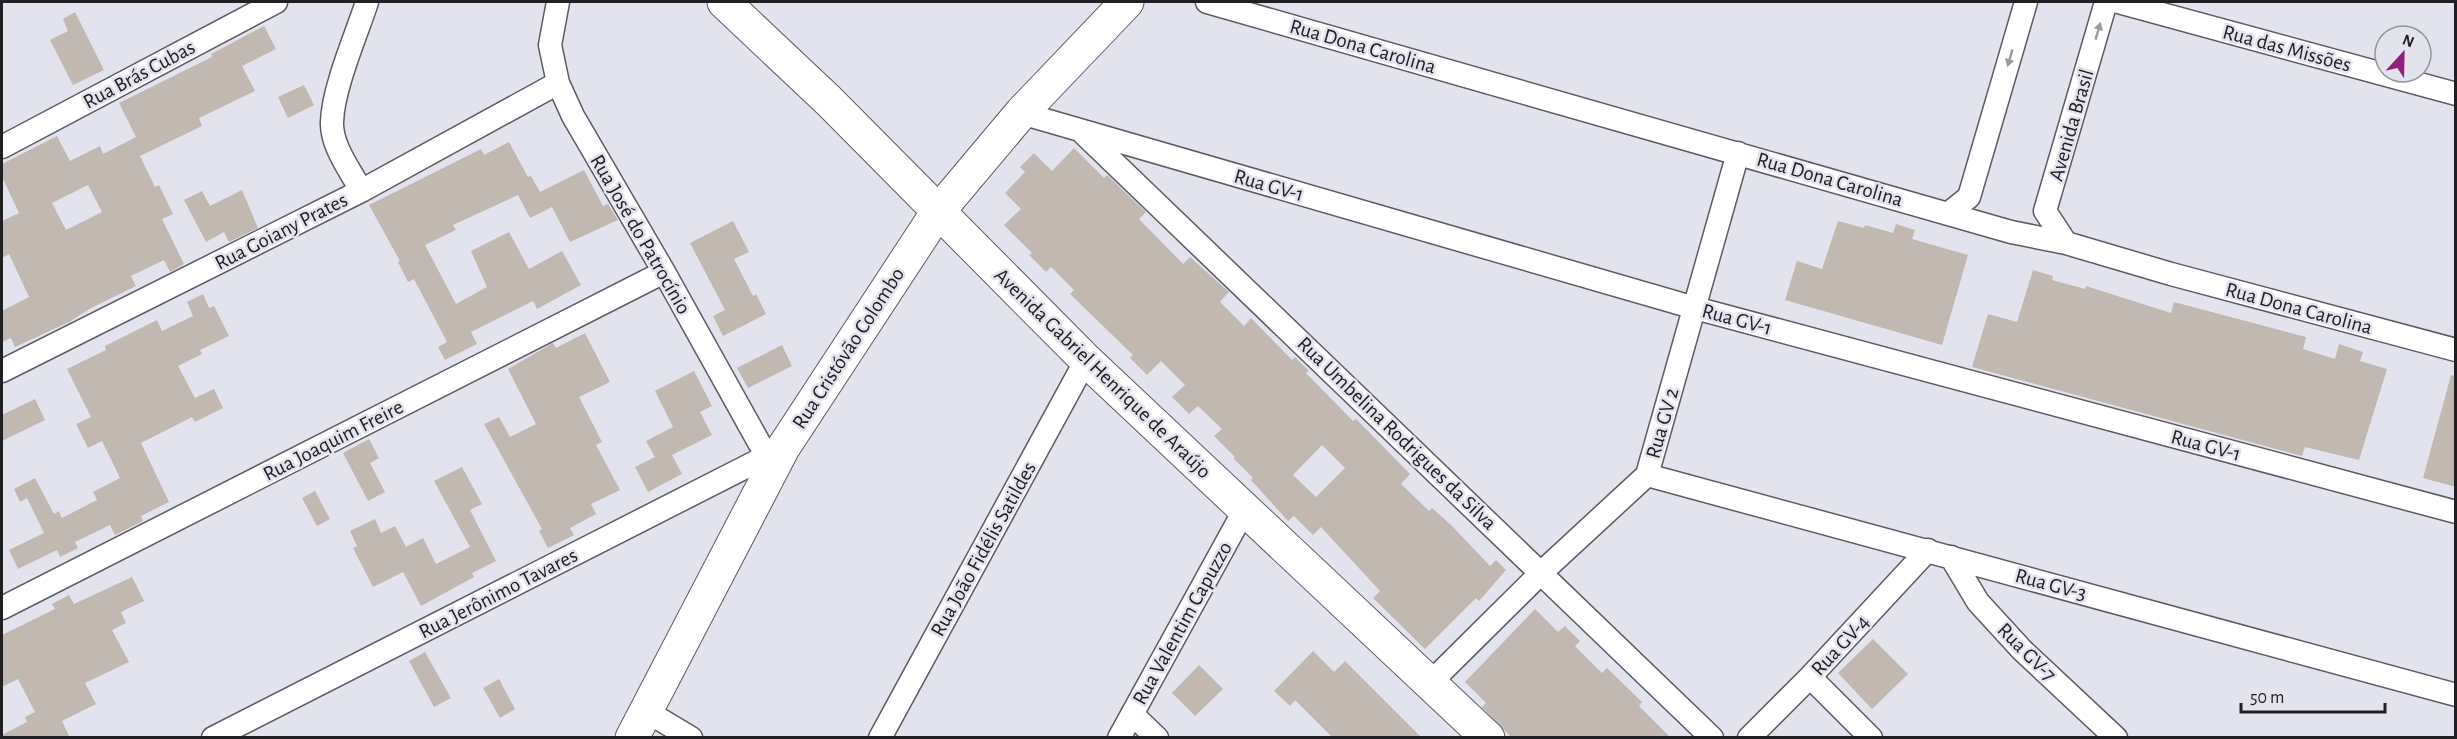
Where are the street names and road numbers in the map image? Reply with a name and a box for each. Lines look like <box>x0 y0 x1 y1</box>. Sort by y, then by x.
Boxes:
street label: Rua Dona Carolina <box>1287 16 1439 77</box>
street label: Rua das Missões <box>2220 21 2353 76</box>
street label: Rua Brás Cubas <box>80 36 199 113</box>
street label: Avenida Brasil <box>2045 67 2097 183</box>
street label: Rua Dona Carolina <box>1754 149 1906 210</box>
street label: Rua José do Patrocínio <box>586 151 695 318</box>
street label: Rua GV-1 <box>1232 166 1306 205</box>
street label: Rua Goiany Prates <box>212 189 351 274</box>
street label: Rua Cristóvão Colombo <box>789 264 908 433</box>
street label: Avenida Gabriel Henrique de Araújo <box>990 264 1215 482</box>
street label: Rua Dona Carolina <box>2223 279 2375 338</box>
street label: Rua GV-1 <box>1700 300 1774 339</box>
street label: Rua Umbelina Rodrigues da Silva <box>1293 333 1500 534</box>
street label: Rua GV 2 <box>1642 385 1683 461</box>
street label: Rua Joaquim Freire <box>260 396 407 485</box>
street label: Rua GV-1 <box>2169 426 2243 465</box>
street label: Rua João Fidélis Satildes <box>927 459 1040 640</box>
street label: Rua Valentim Capuzzo <box>1129 538 1236 708</box>
street label: Rua Jerônimo Tavares <box>416 544 581 642</box>
street label: Rua GV-3 <box>2013 565 2089 604</box>
street label: Rua GV-4 <box>1807 611 1873 680</box>
street label: Rua GV-7 <box>1993 619 2060 686</box>

